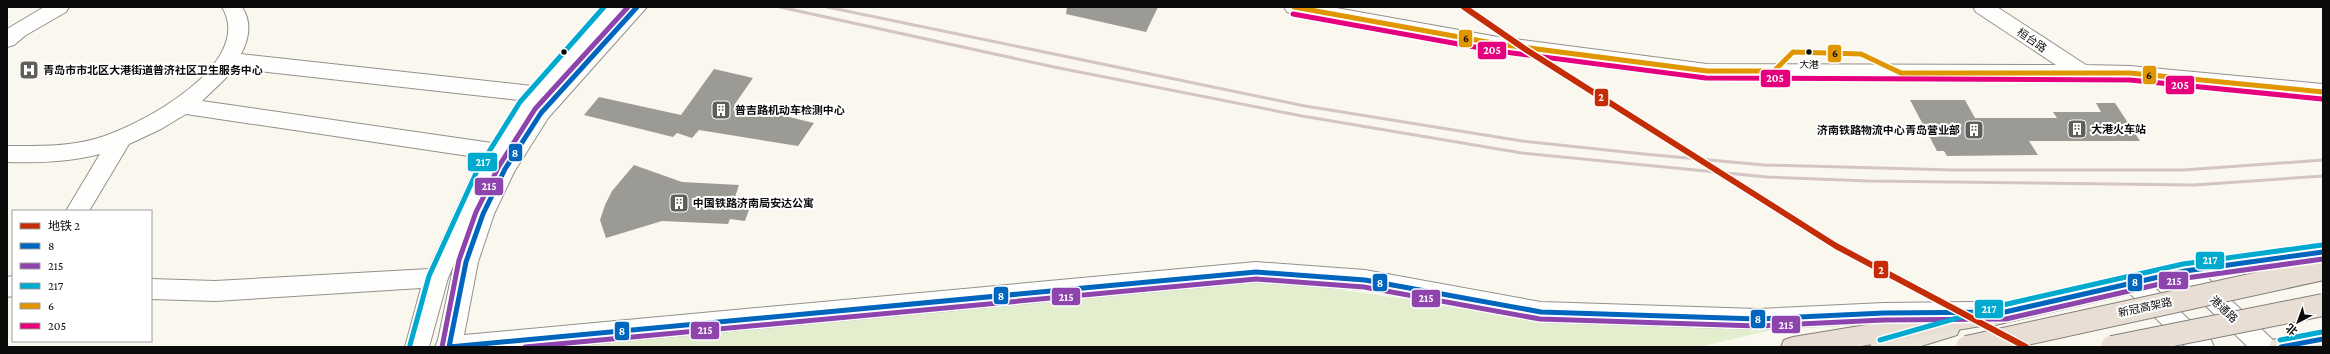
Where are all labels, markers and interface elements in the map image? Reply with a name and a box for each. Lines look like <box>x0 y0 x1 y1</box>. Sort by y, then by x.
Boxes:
street label: 桓台路 <box>2015 26 2049 54</box>
line badge: 6 <box>1458 29 1473 48</box>
text: 6 <box>1463 32 1469 44</box>
line badge: 205 <box>1477 41 1507 60</box>
text: 205 <box>1483 44 1501 56</box>
line badge: 6 <box>1827 44 1842 63</box>
unlabelled marker <box>559 47 569 57</box>
marker: 大港 <box>1804 47 1814 57</box>
text: 6 <box>1832 47 1838 59</box>
hospital icon: 青岛市市北区大港街道普济社区卫生服务中心 <box>18 59 40 81</box>
place label: 大港 <box>1799 59 1819 70</box>
place label: 青岛市市北区大港街道普济社区卫生服务中心 <box>43 64 263 76</box>
line badge: 6 <box>2142 65 2157 85</box>
line badge: 205 <box>1760 69 1791 88</box>
text: 6 <box>2146 69 2152 81</box>
text: 205 <box>1766 72 1784 84</box>
line badge: 205 <box>2165 75 2195 95</box>
text: 205 <box>2171 79 2189 91</box>
line badge: 2 <box>1594 88 1609 107</box>
text: 2 <box>1598 91 1604 103</box>
building icon: 普吉路机动车检测中心 <box>710 99 732 121</box>
place label: 普吉路机动车检测中心 <box>735 104 845 116</box>
building icon: 大港火车站 <box>2066 118 2088 140</box>
building icon: 济南铁路物流中心青岛营业部 <box>1963 119 1985 141</box>
place label: 大港火车站 <box>2091 123 2146 135</box>
place label: 济南铁路物流中心青岛营业部 <box>1817 124 1960 136</box>
line badge: 8 <box>508 143 523 162</box>
text: 8 <box>512 147 518 159</box>
line badge: 217 <box>467 152 498 172</box>
text: 217 <box>475 156 491 168</box>
line badge: 215 <box>474 177 504 196</box>
text: 215 <box>481 180 497 192</box>
building icon: 中国铁路济南局安达公寓 <box>668 192 690 214</box>
place label: 中国铁路济南局安达公寓 <box>693 197 814 209</box>
legend <box>12 210 152 342</box>
text: 地铁 2 <box>48 219 80 233</box>
text: 8 <box>48 239 54 253</box>
line badge: 217 <box>2195 251 2225 270</box>
text: 217 <box>2202 254 2218 266</box>
text: 215 <box>48 259 63 273</box>
line badge: 2 <box>1873 260 1889 279</box>
text: 2 <box>1878 264 1884 276</box>
line badge: 215 <box>2158 271 2189 290</box>
line badge: 8 <box>1372 273 1388 292</box>
line badge: 8 <box>2127 273 2143 292</box>
text: 215 <box>2166 275 2182 287</box>
text: 8 <box>2132 276 2138 288</box>
text: 8 <box>1377 277 1383 289</box>
text: 217 <box>48 279 64 293</box>
line badge: 8 <box>993 286 1009 305</box>
line badge: 215 <box>1051 287 1081 306</box>
line badge: 215 <box>1411 289 1441 308</box>
text: 8 <box>998 290 1004 302</box>
text: 215 <box>1058 291 1074 303</box>
text: 215 <box>1418 292 1434 304</box>
street label: 港通路 <box>2208 293 2240 325</box>
street label: 新冠高架路 <box>2117 295 2173 319</box>
text: 6 <box>48 299 54 313</box>
line badge: 217 <box>1974 299 2004 319</box>
north arrow <box>2278 302 2318 342</box>
text: 217 <box>1981 303 1997 315</box>
line badge: 8 <box>1750 309 1766 329</box>
text: 8 <box>1755 313 1761 325</box>
line badge: 215 <box>1771 315 1801 334</box>
text: 205 <box>48 319 66 333</box>
text: 215 <box>1778 319 1794 331</box>
line badge: 8 <box>614 321 630 341</box>
line badge: 215 <box>690 321 720 340</box>
text: 北 <box>2283 321 2300 338</box>
text: 215 <box>697 324 713 336</box>
text: 8 <box>619 325 625 337</box>

